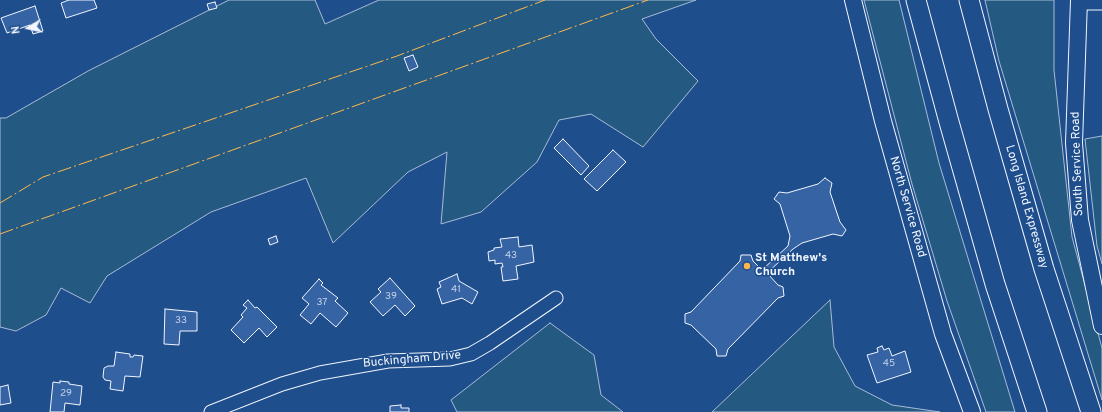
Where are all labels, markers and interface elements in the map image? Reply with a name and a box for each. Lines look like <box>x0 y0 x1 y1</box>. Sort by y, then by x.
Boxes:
north arrow <box>8 8 48 48</box>
text: N <box>9 25 24 35</box>
street label: South Service Road <box>1069 111 1087 217</box>
street label: Long Island Expressway <box>1001 144 1051 270</box>
street label: North Service Road <box>886 155 928 259</box>
house number: 43 <box>505 250 517 262</box>
place label: St Matthew's Church <box>755 252 827 280</box>
marker: St Matthew's Church <box>742 261 752 271</box>
house number: 41 <box>451 284 461 296</box>
house number: 39 <box>385 291 397 303</box>
house number: 37 <box>316 297 328 309</box>
house number: 33 <box>175 315 187 327</box>
street label: Buckingham Drive <box>362 349 462 371</box>
house number: 45 <box>883 358 895 370</box>
house number: 29 <box>60 388 72 400</box>

